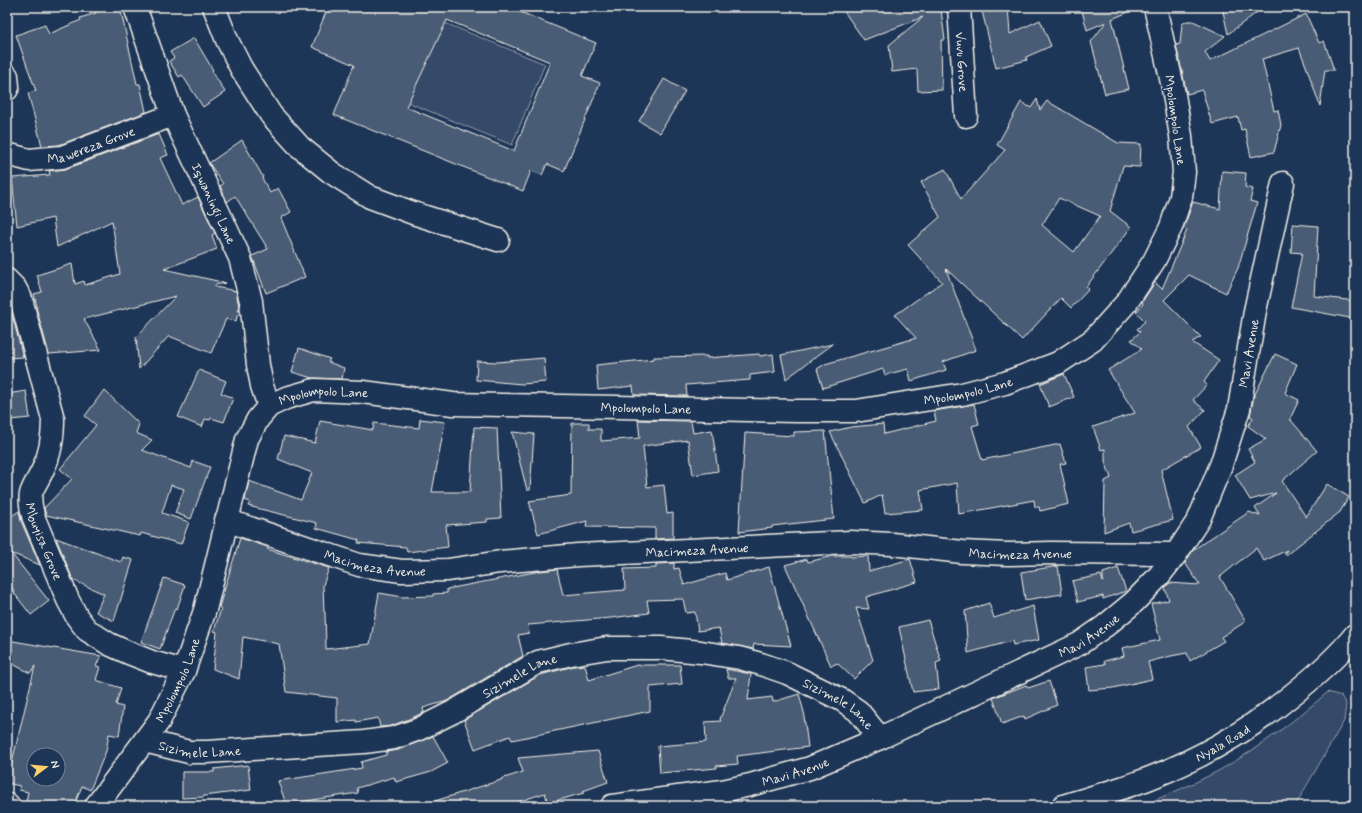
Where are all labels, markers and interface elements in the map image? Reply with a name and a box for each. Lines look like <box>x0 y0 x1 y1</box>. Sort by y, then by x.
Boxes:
street label: Vuvu Grove <box>951 32 971 92</box>
street label: Mpolompolo Lane <box>1160 74 1189 166</box>
street label: Mawereza Grove <box>47 123 137 168</box>
street label: Iqwaningi Lane <box>187 161 239 247</box>
street label: Mavi Avenue <box>1236 318 1264 389</box>
street label: Mpolompolo Lane <box>923 374 1016 410</box>
street label: Mpolompolo Lane <box>276 382 369 410</box>
street label: Mpolompolo Lane <box>600 400 692 419</box>
street label: Mbuyisa Grove <box>20 501 66 583</box>
street label: Macimeza Avenue <box>645 540 749 562</box>
street label: Macimeza Avenue <box>968 545 1072 564</box>
street label: Macimeza Avenue <box>322 547 426 581</box>
street label: Mavi Avenue <box>1056 610 1124 662</box>
street label: Mpolompolo Lane <box>153 636 205 726</box>
street label: Sizimele Lane <box>480 651 559 703</box>
street label: Sizimele Lane <box>800 675 877 734</box>
street label: Nyala Road <box>1193 721 1254 766</box>
street label: Sizimele Lane <box>157 738 242 763</box>
north arrow <box>26 747 66 787</box>
street label: Mavi Avenue <box>760 754 832 791</box>
text: N <box>47 759 62 770</box>

